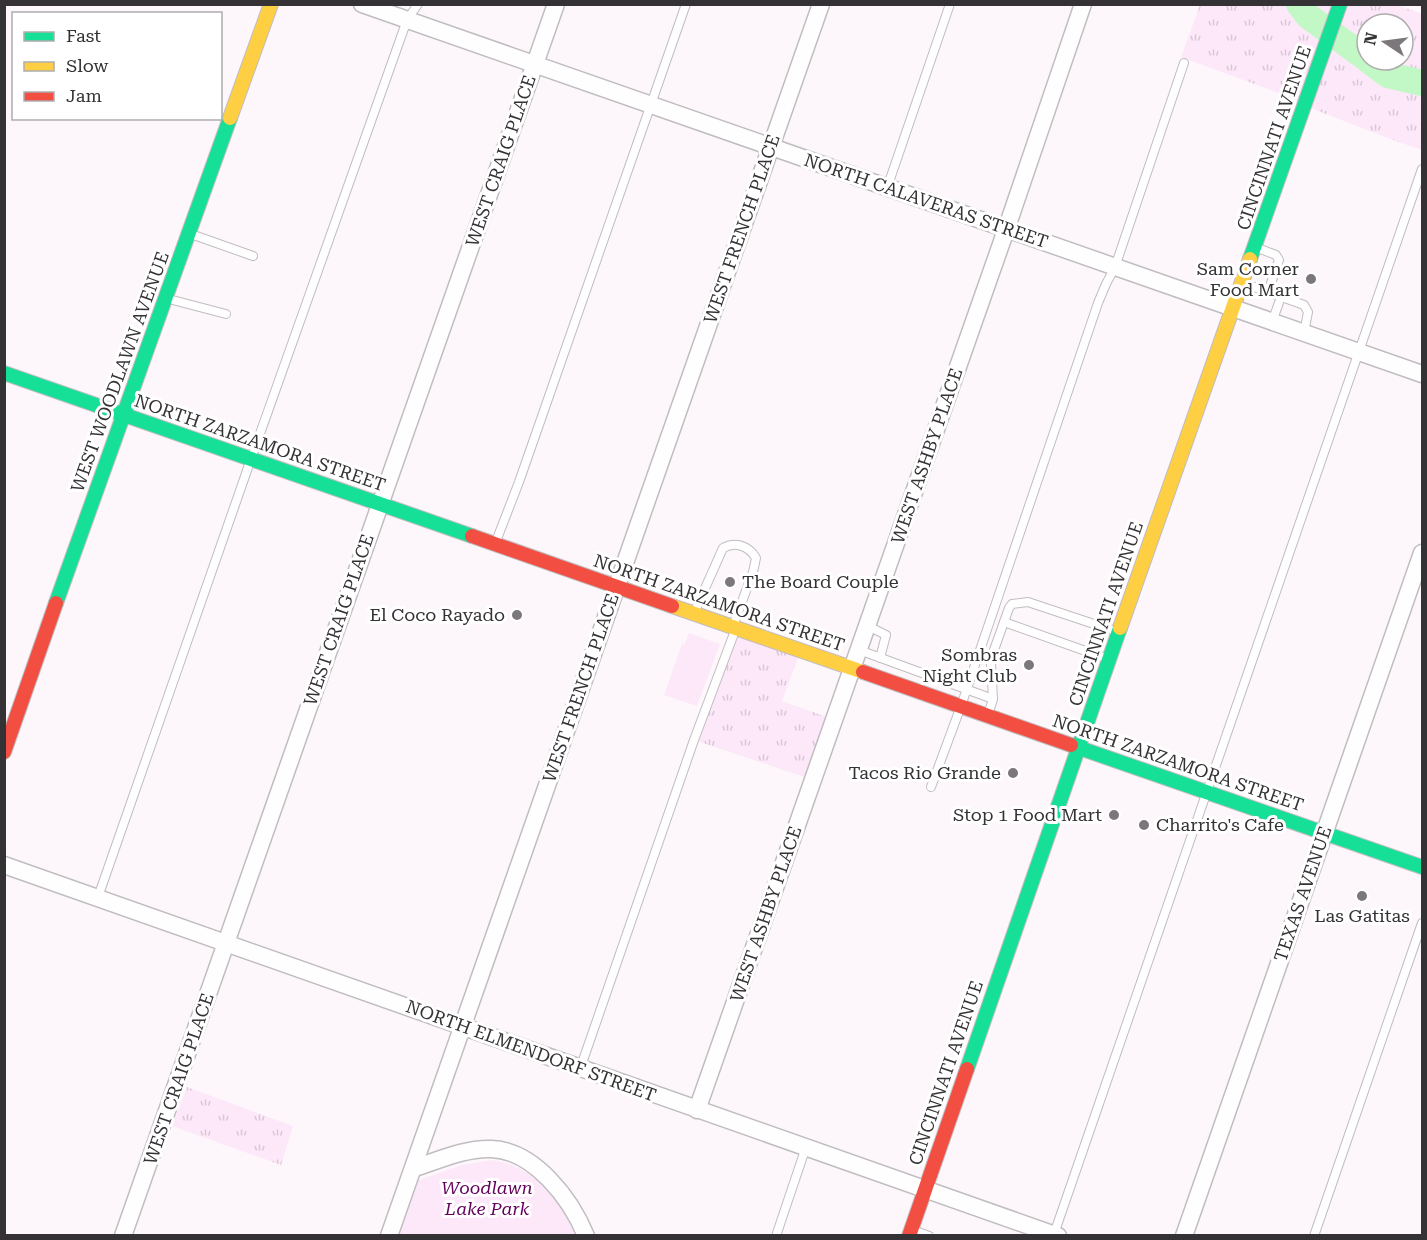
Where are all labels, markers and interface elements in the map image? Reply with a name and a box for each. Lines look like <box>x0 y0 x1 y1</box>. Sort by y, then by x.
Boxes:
legend <box>12 12 222 120</box>
north arrow <box>1355 12 1415 72</box>
text: Fast <box>66 25 101 46</box>
text: N <box>1360 31 1382 47</box>
street label: CINCINNATI AVENUE <box>1232 43 1315 233</box>
text: Slow <box>66 55 108 76</box>
street label: WEST CRAIG PLACE <box>461 72 540 249</box>
text: Jam <box>66 85 102 106</box>
street label: WEST FRENCH PLACE <box>699 132 784 326</box>
street label: NORTH CALAVERAS STREET <box>801 149 1051 252</box>
street label: WEST WOODLAWN AVENUE <box>66 249 173 495</box>
place label: Sam Corner Food Mart <box>1197 258 1299 300</box>
marker: Sam Corner Food Mart <box>1304 272 1318 286</box>
street label: WEST ASHBY PLACE <box>887 365 966 546</box>
street label: NORTH ZARZAMORA STREET <box>132 390 388 495</box>
street label: CINCINNATI AVENUE <box>1064 519 1147 709</box>
street label: WEST CRAIG PLACE <box>299 531 378 708</box>
street label: NORTH ZARZAMORA STREET <box>591 550 847 655</box>
place label: The Board Couple <box>742 571 899 592</box>
marker: The Board Couple <box>723 575 737 589</box>
street label: WEST FRENCH PLACE <box>538 591 623 785</box>
place label: El Coco Rayado <box>370 604 505 625</box>
marker: El Coco Rayado <box>510 608 524 622</box>
place label: Sombras Night Club <box>922 644 1017 686</box>
marker: Sombras Night Club <box>1022 658 1036 672</box>
street label: NORTH ZARZAMORA STREET <box>1050 710 1306 815</box>
place label: Tacos Rio Grande <box>848 762 1001 783</box>
marker: Tacos Rio Grande <box>1006 766 1020 780</box>
place label: Stop 1 Food Mart <box>953 804 1102 825</box>
marker: Stop 1 Food Mart <box>1107 808 1121 822</box>
place label: Charrito's Cafe <box>1156 814 1284 835</box>
marker: Charrito's Cafe <box>1137 818 1151 832</box>
street label: WEST ASHBY PLACE <box>726 823 805 1004</box>
street label: TEXAS AVENUE <box>1270 823 1336 964</box>
marker: Las Gatitas <box>1355 889 1369 903</box>
place label: Las Gatitas <box>1314 905 1410 926</box>
street label: CINCINNATI AVENUE <box>904 978 987 1168</box>
street label: WEST CRAIG PLACE <box>139 990 218 1167</box>
street label: NORTH ELMENDORF STREET <box>403 995 659 1106</box>
park label: Woodlawn Lake Park <box>441 1177 533 1219</box>

